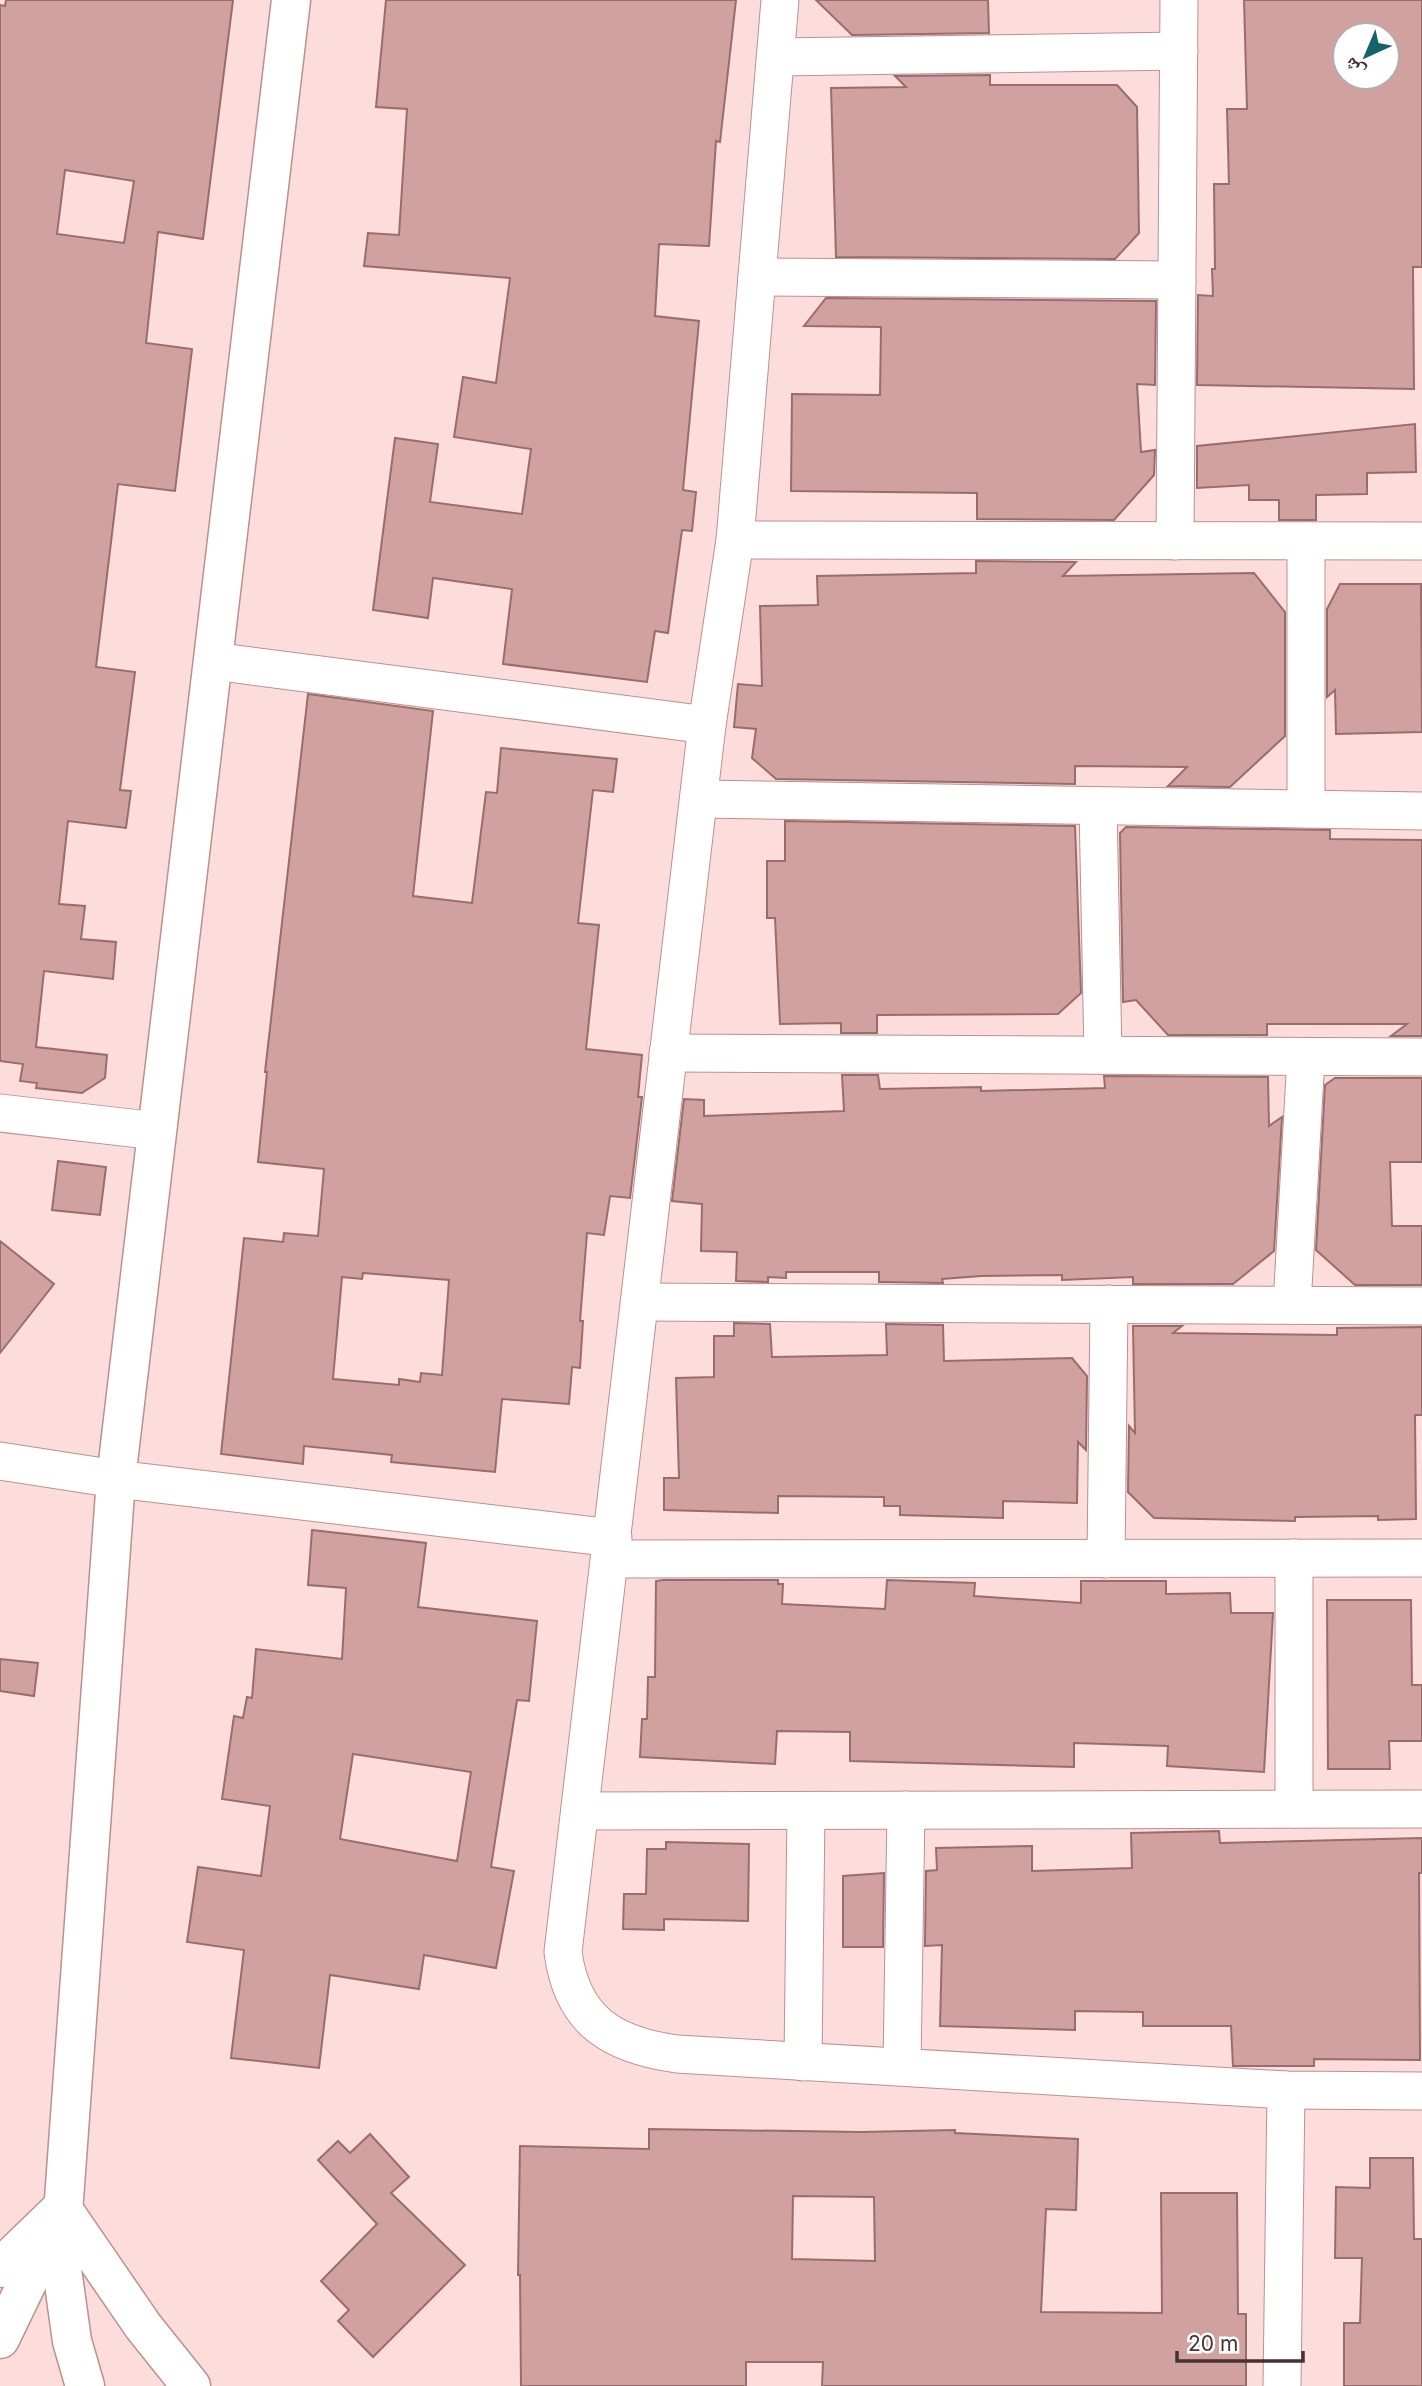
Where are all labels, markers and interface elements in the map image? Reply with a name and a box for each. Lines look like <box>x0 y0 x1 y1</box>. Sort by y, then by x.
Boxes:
north arrow <box>1331 21 1401 91</box>
text: ش <box>1339 53 1370 83</box>
scale bar <box>1177 2320 1303 2364</box>
text: 20 m <box>1188 2331 1238 2356</box>

